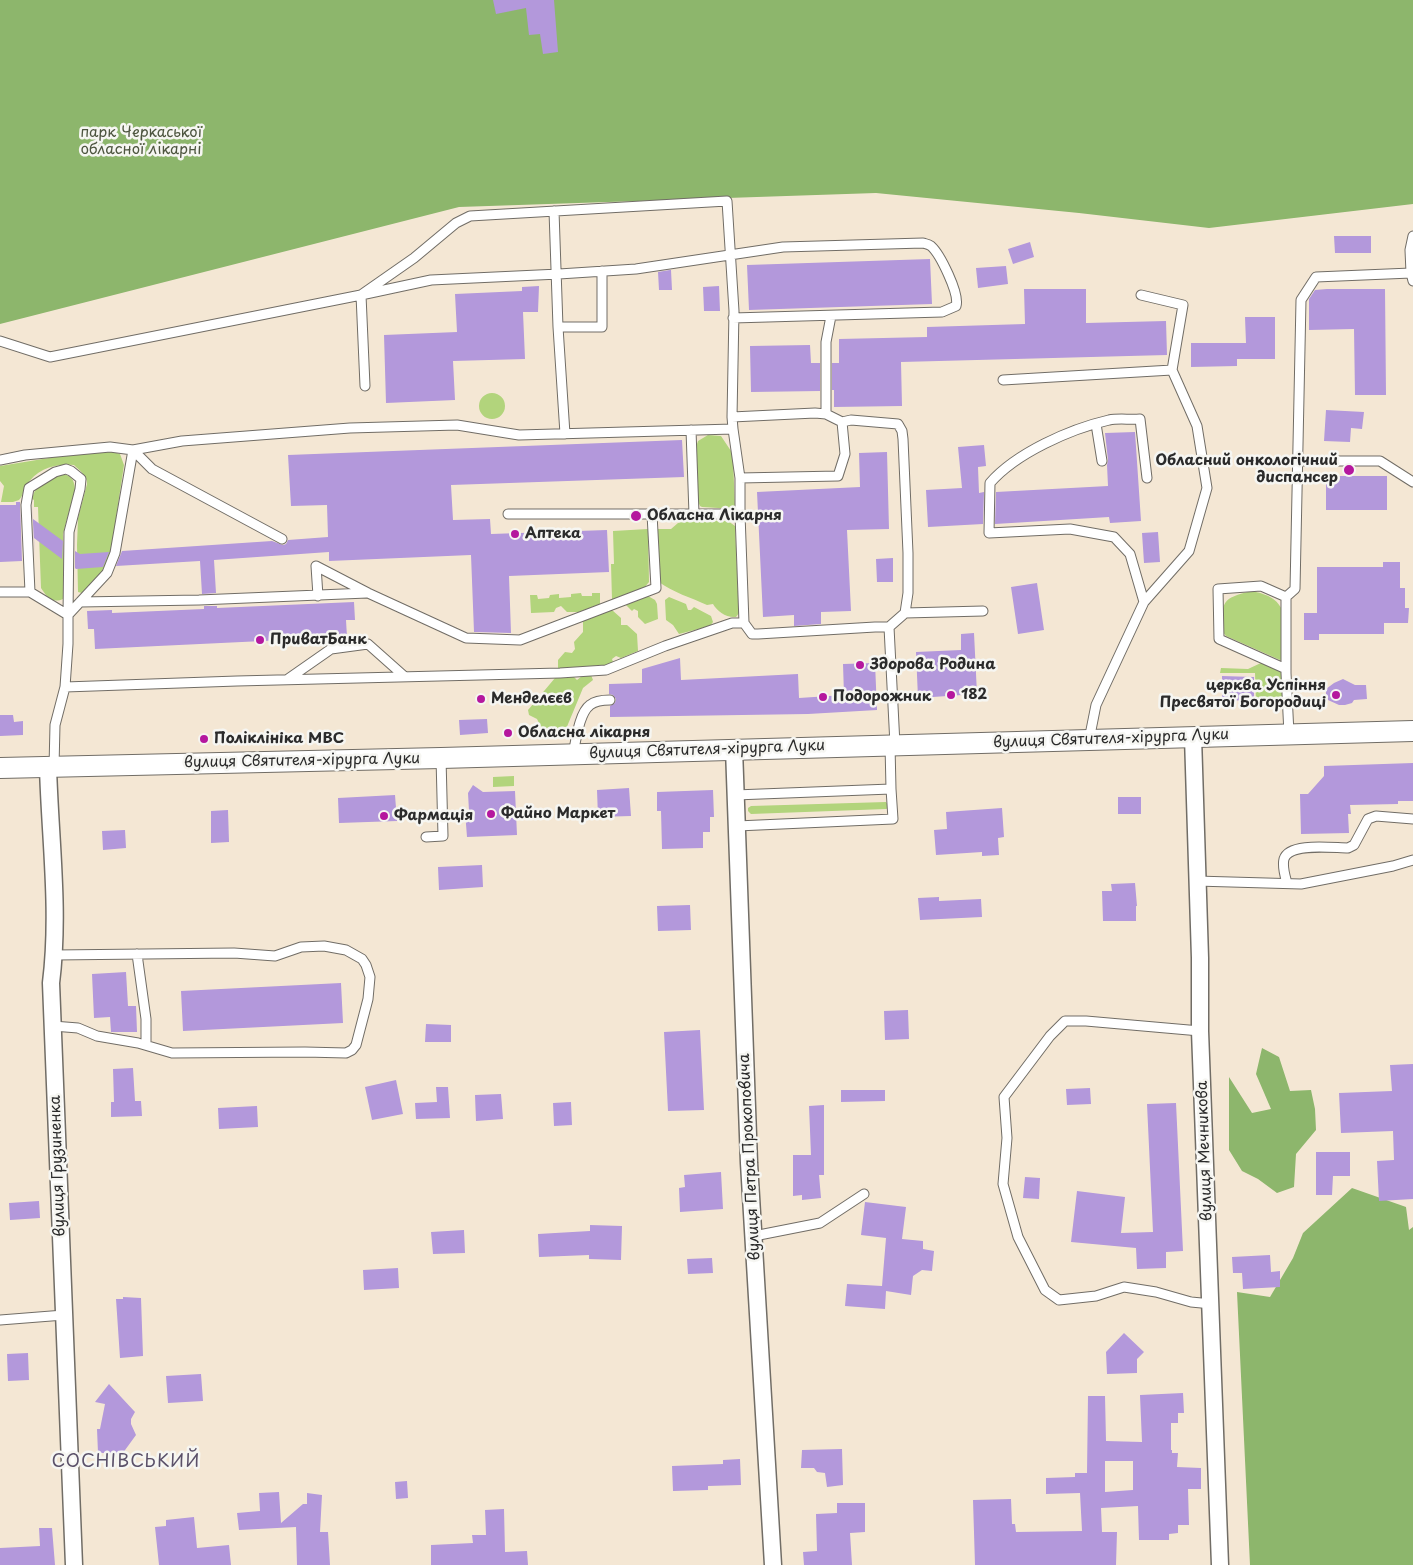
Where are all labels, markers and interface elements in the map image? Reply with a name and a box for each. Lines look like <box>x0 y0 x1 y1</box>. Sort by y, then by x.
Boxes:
park label: парк Черкаської обласної лікарні <box>80 124 202 159</box>
place label: Обласний онкологічний диспансер <box>1156 452 1338 487</box>
marker: Обласний онкологічний диспансер <box>1342 463 1356 477</box>
place label: Обласна Лікарня <box>647 507 782 525</box>
marker: Обласна Лікарня <box>629 509 643 523</box>
place label: Аптека <box>525 525 581 543</box>
marker: Аптека <box>509 528 521 540</box>
place label: ПриватБанк <box>270 631 367 649</box>
marker: ПриватБанк <box>254 634 266 646</box>
place label: Здорова Родина <box>870 656 996 674</box>
marker: Здорова Родина <box>854 659 866 671</box>
place label: церква Успіння Пресвятої Богородиці <box>1160 677 1326 712</box>
place label: 182 <box>961 686 987 704</box>
place label: Подорожник <box>833 688 931 706</box>
marker: 182 <box>945 689 957 701</box>
marker: церква Успіння Пресвятої Богородиці <box>1330 689 1342 701</box>
place label: Менделєєв <box>491 690 572 708</box>
marker: Подорожник <box>817 691 829 703</box>
marker: Менделєєв <box>475 693 487 705</box>
place label: Обласна лікарня <box>518 724 650 742</box>
street label: вулиця Святителя-хірурга Луки <box>993 726 1229 752</box>
marker: Обласна лікарня <box>502 727 514 739</box>
place label: Поліклініка МВС <box>214 730 344 748</box>
marker: Поліклініка МВС <box>198 733 210 745</box>
street label: вулиця Святителя-хірурга Луки <box>589 737 825 763</box>
street label: вулиця Святителя-хірурга Луки <box>184 750 420 772</box>
place label: Файно Маркет <box>501 805 615 823</box>
place label: Фармація <box>394 807 473 825</box>
marker: Файно Маркет <box>485 808 497 820</box>
marker: Фармація <box>378 810 390 822</box>
street label: вулиця Петра Прокоповича <box>736 1053 764 1261</box>
street label: вулиця Мечникова <box>1194 1080 1216 1222</box>
street label: вулиця Грузиненка <box>47 1095 69 1237</box>
district label: СОСНІВСЬКИЙ <box>50 1451 202 1473</box>

